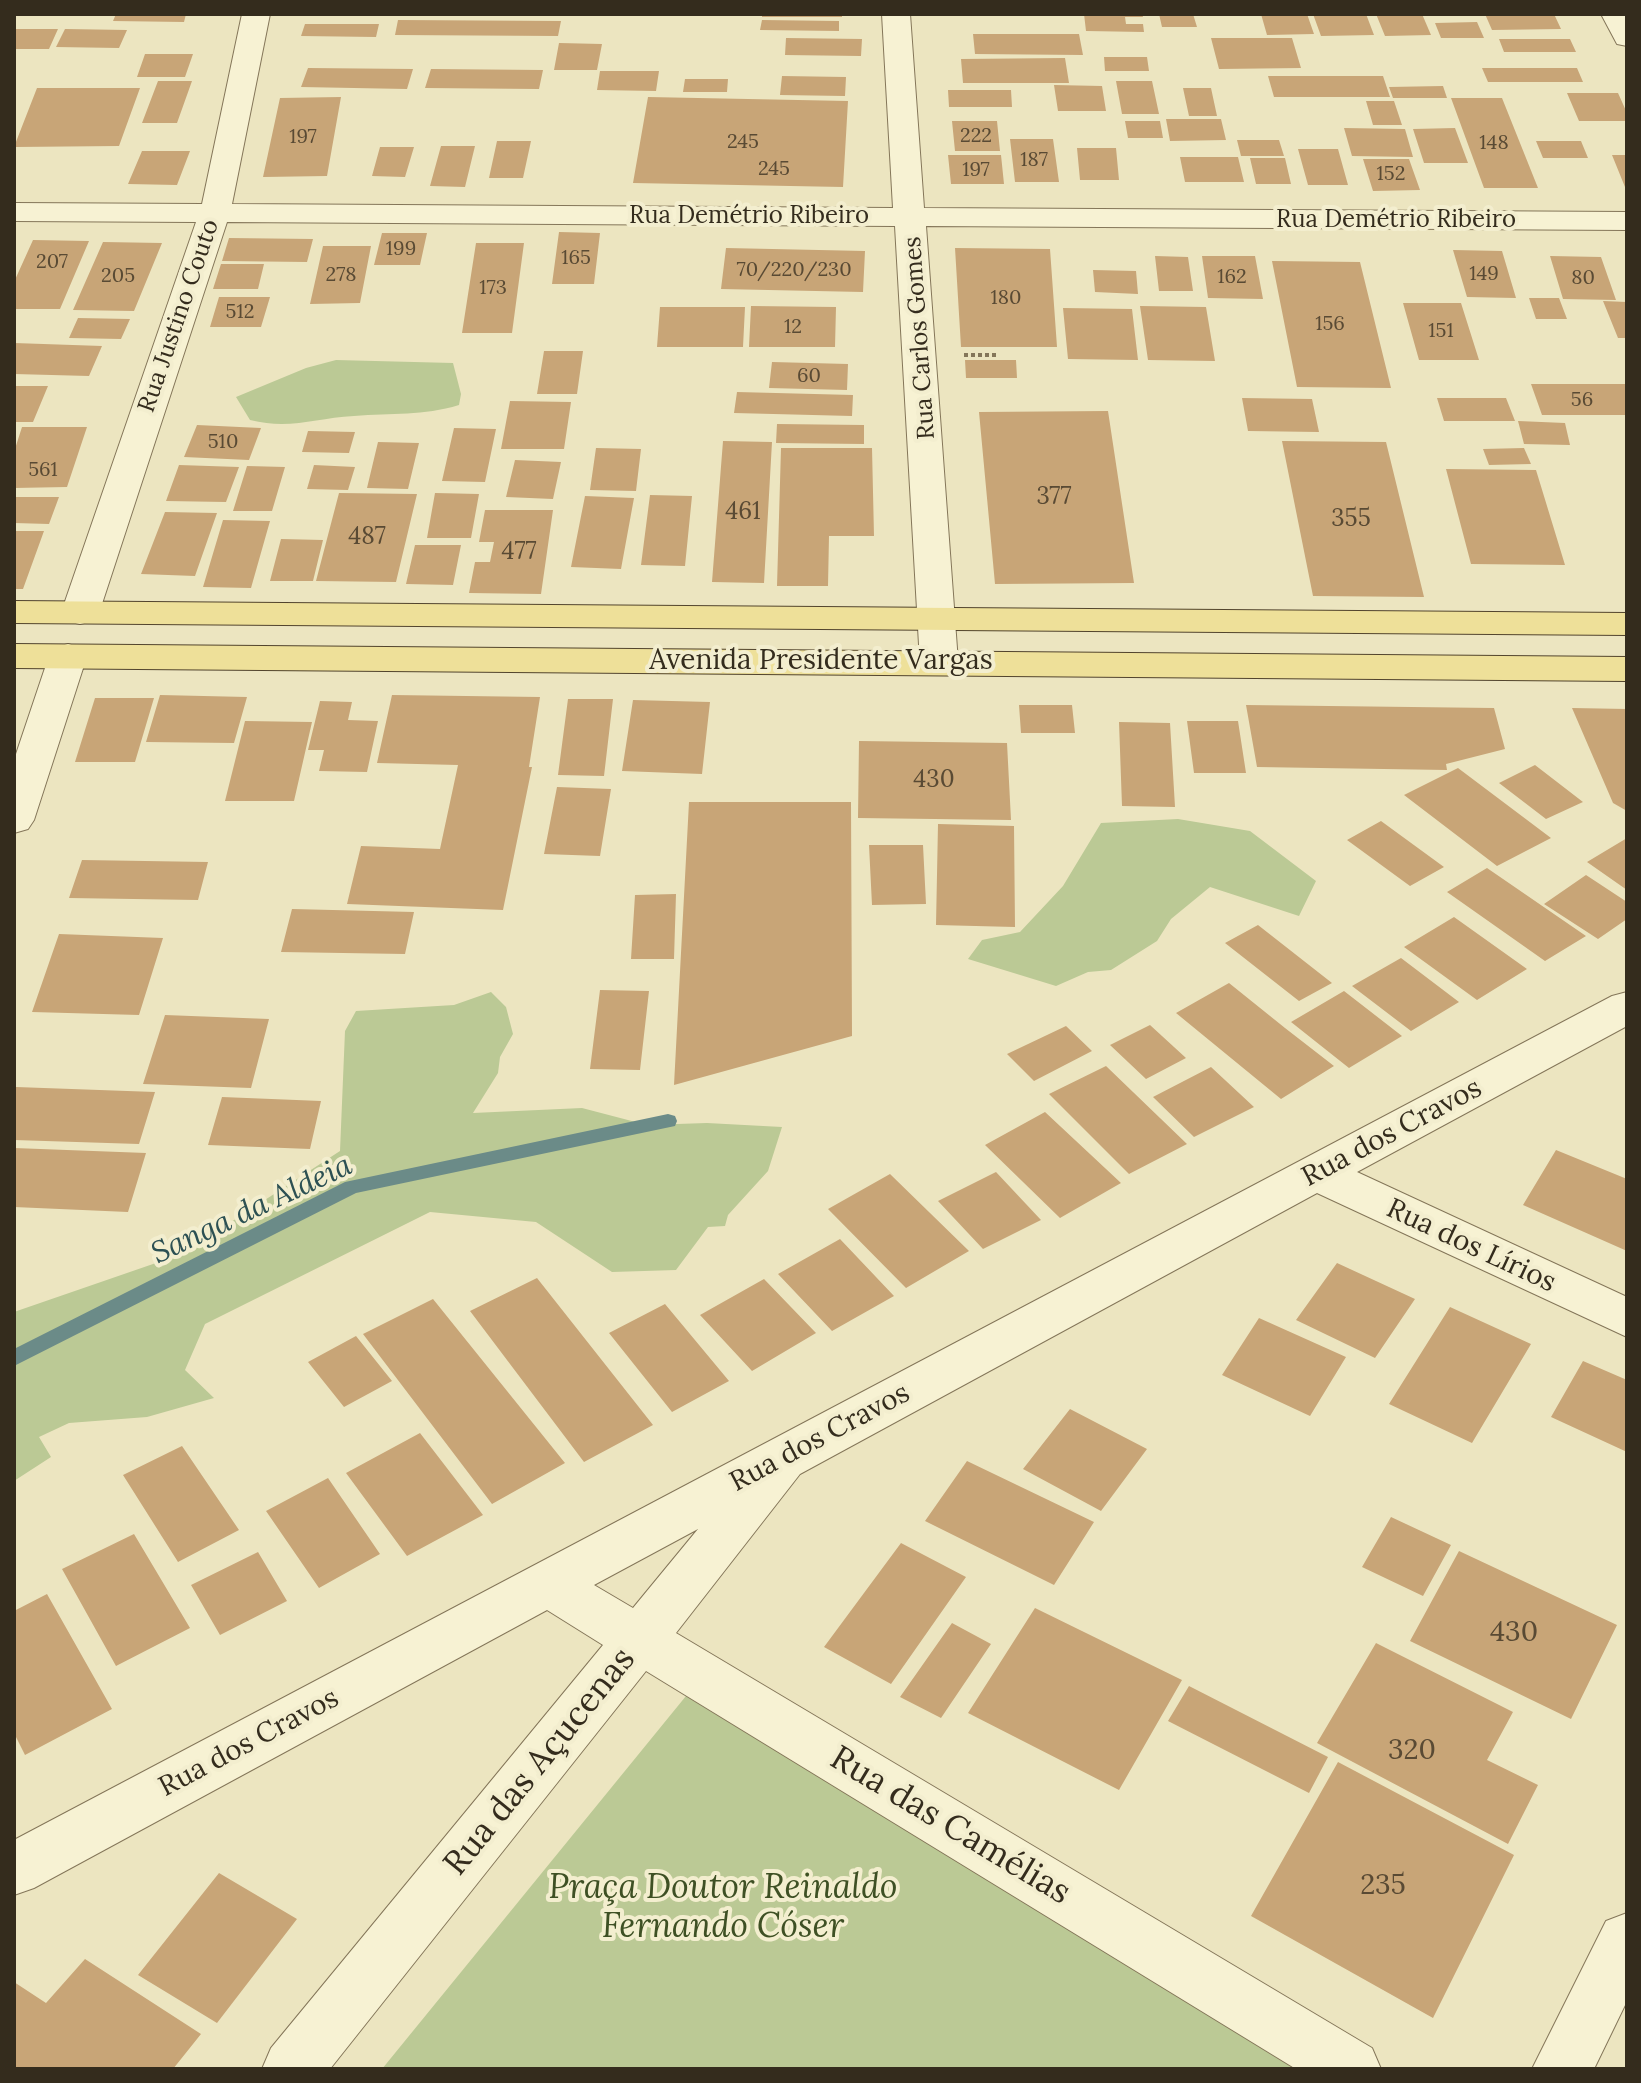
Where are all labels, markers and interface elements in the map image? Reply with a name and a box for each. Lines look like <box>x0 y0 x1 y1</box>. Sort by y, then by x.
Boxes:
house number: 222 <box>960 124 992 148</box>
house number: 197 <box>289 125 317 149</box>
house number: 245 <box>727 130 759 154</box>
house number: 148 <box>1479 131 1509 155</box>
house number: 187 <box>1020 148 1048 172</box>
house number: 245 <box>758 157 790 181</box>
house number: 197 <box>962 158 990 182</box>
house number: 152 <box>1377 162 1405 186</box>
street label: Rua Demétrio Ribeiro <box>629 202 869 230</box>
street label: Rua Demétrio Ribeiro <box>1276 206 1516 234</box>
street label: Rua Justino Couto <box>133 216 225 416</box>
street label: Rua Carlos Gomes <box>899 236 941 440</box>
house number: 199 <box>386 237 416 261</box>
house number: 165 <box>561 246 591 270</box>
house number: 207 <box>36 250 68 274</box>
house number: 70/220/230 <box>736 258 852 282</box>
house number: 149 <box>1469 262 1499 286</box>
house number: 278 <box>325 263 357 287</box>
house number: 205 <box>101 264 135 288</box>
house number: 162 <box>1217 265 1247 289</box>
house number: 80 <box>1571 266 1595 290</box>
house number: 173 <box>479 276 507 300</box>
house number: 180 <box>991 286 1021 310</box>
house number: 512 <box>226 300 254 324</box>
house number: 156 <box>1315 312 1345 336</box>
house number: 12 <box>784 315 802 339</box>
house number: 151 <box>1428 319 1454 343</box>
house number: 60 <box>797 364 821 388</box>
house number: 56 <box>1571 388 1593 412</box>
house number: 510 <box>208 430 238 454</box>
house number: 561 <box>28 458 58 482</box>
house number: 377 <box>1037 483 1071 511</box>
house number: 461 <box>725 498 761 526</box>
house number: 355 <box>1331 505 1371 533</box>
house number: 487 <box>348 523 386 551</box>
house number: 477 <box>501 538 537 566</box>
street label: Avenida Presidente Vargas <box>649 644 993 678</box>
house number: 430 <box>913 766 955 794</box>
street label: Rua dos Cravos <box>1296 1072 1488 1194</box>
water label: Sanga da Aldeia <box>146 1148 358 1272</box>
street label: Rua dos Lírios <box>1381 1192 1561 1300</box>
street label: Rua dos Cravos <box>724 1377 916 1499</box>
house number: 430 <box>1490 1616 1538 1650</box>
street label: Rua das Açucenas <box>436 1640 644 1884</box>
street label: Rua dos Cravos <box>153 1682 345 1804</box>
house number: 320 <box>1388 1734 1436 1768</box>
street label: Rua das Camélias <box>823 1738 1077 1914</box>
park label: Praça Doutor Reinaldo Fernando Cóser <box>548 1868 898 1948</box>
house number: 235 <box>1360 1869 1406 1903</box>

